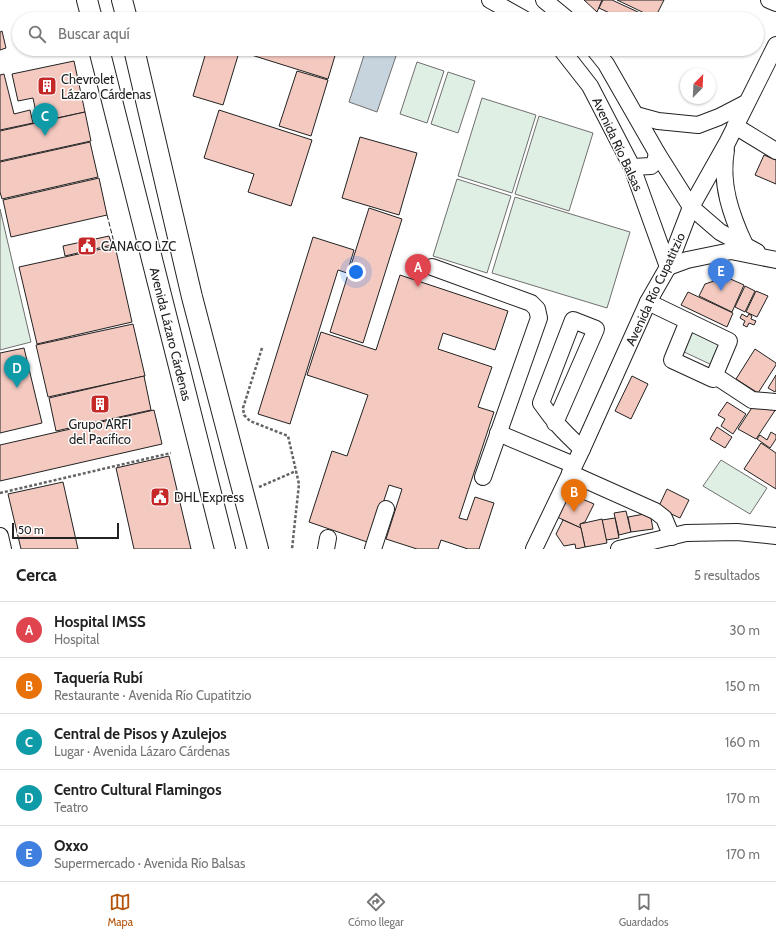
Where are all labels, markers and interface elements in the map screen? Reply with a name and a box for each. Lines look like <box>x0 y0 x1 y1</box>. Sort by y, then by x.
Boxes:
search box <box>12 12 764 56</box>
icon: search <box>26 23 48 45</box>
text: Buscar aquí <box>58 25 130 43</box>
north arrow <box>680 68 716 104</box>
place label: Chevrolet Lázaro Cárdenas <box>61 71 152 102</box>
building icon: Chevrolet Lázaro Cárdenas <box>36 75 58 97</box>
street label: Avenida Río Balsas <box>589 95 647 194</box>
pin: C <box>32 103 58 136</box>
street label: Avenida Río Cupatitzio <box>622 230 688 348</box>
public building icon: CANACO LZC <box>76 235 98 257</box>
place label: CANACO LZC <box>101 238 176 254</box>
pin: A <box>405 254 431 287</box>
pin: E <box>708 258 734 291</box>
your location <box>346 262 366 282</box>
street label: Avenida Lázaro Cárdenas <box>147 266 195 403</box>
pin: D <box>4 355 30 388</box>
building icon: Grupo ARFI del Pacífico <box>89 393 111 415</box>
place label: Grupo ARFI del Pacífico <box>69 416 131 447</box>
pin: B <box>561 479 587 512</box>
public building icon: DHL Express <box>149 486 171 508</box>
place label: DHL Express <box>174 489 245 505</box>
scale bar <box>12 521 119 540</box>
text: 50 m <box>18 523 44 537</box>
text: Cerca <box>16 565 57 585</box>
text: 5 resultados <box>694 567 760 583</box>
text: Hospital IMSS <box>54 613 146 631</box>
text: A <box>25 622 33 638</box>
text: 30 m <box>730 622 760 638</box>
text: Hospital <box>54 631 99 647</box>
text: Taquería Rubí <box>54 669 143 687</box>
text: B <box>25 678 33 694</box>
text: 150 m <box>725 678 760 694</box>
text: Restaurante · Avenida Río Cupatitzio <box>54 687 251 703</box>
text: Central de Pisos y Azulejos <box>54 725 227 743</box>
text: C <box>25 734 33 750</box>
text: 160 m <box>725 734 760 750</box>
text: Lugar · Avenida Lázaro Cárdenas <box>54 743 230 759</box>
text: Centro Cultural Flamingos <box>54 781 222 799</box>
text: D <box>24 790 34 806</box>
text: 170 m <box>726 790 760 806</box>
text: Teatro <box>54 799 88 815</box>
text: Oxxo <box>54 837 88 855</box>
text: E <box>25 846 33 862</box>
text: 170 m <box>726 846 760 862</box>
text: Supermercado · Avenida Río Balsas <box>54 855 245 871</box>
tab: Mapa <box>107 891 133 929</box>
tab: Cómo llegar <box>348 891 404 929</box>
tab: Guardados <box>619 891 669 929</box>

